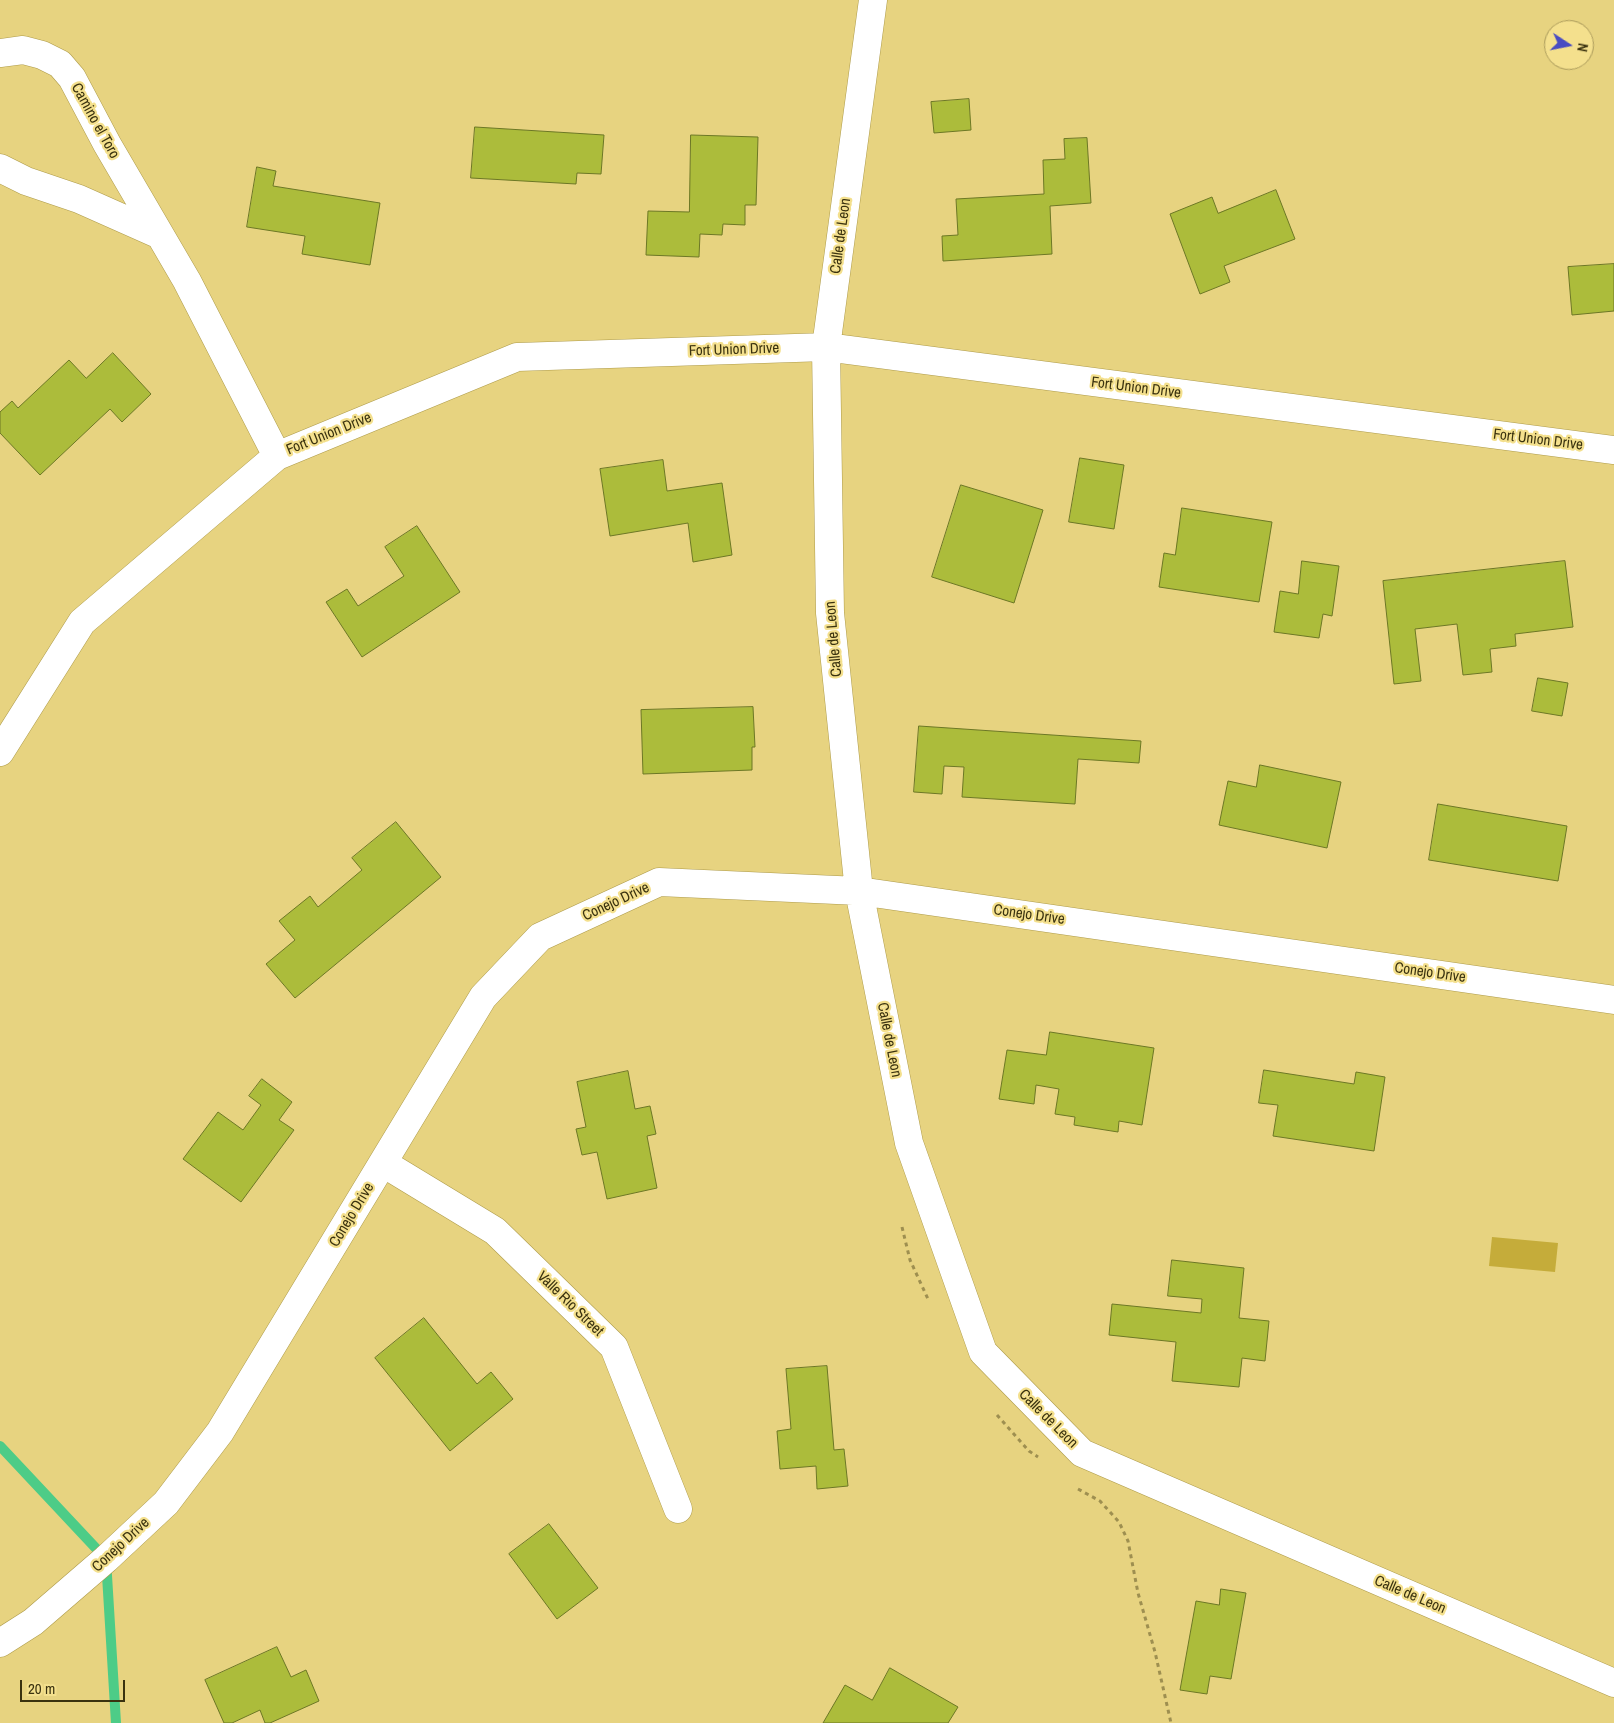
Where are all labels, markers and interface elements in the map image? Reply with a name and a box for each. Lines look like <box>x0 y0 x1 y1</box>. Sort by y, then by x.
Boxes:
north arrow <box>1544 20 1594 70</box>
text: N <box>1573 42 1592 53</box>
street label: Camino el Toro <box>67 80 123 162</box>
street label: Calle de Leon <box>827 197 855 275</box>
street label: Fort Union Drive <box>689 339 779 361</box>
street label: Fort Union Drive <box>1090 374 1182 402</box>
street label: Fort Union Drive <box>284 409 374 459</box>
street label: Fort Union Drive <box>1492 426 1584 454</box>
street label: Calle de Leon <box>822 600 846 678</box>
street label: Conejo Drive <box>580 879 652 925</box>
street label: Conejo Drive <box>992 901 1066 929</box>
street label: Conejo Drive <box>1393 959 1467 987</box>
street label: Calle de Leon <box>873 1001 905 1079</box>
street label: Conejo Drive <box>326 1180 378 1250</box>
street label: Valle Rio Street <box>533 1268 607 1340</box>
street label: Calle de Leon <box>1015 1386 1081 1452</box>
street label: Conejo Drive <box>89 1514 153 1576</box>
street label: Calle de Leon <box>1372 1572 1448 1618</box>
scale bar <box>22 1670 128 1702</box>
text: 20 m <box>28 1678 55 1699</box>

